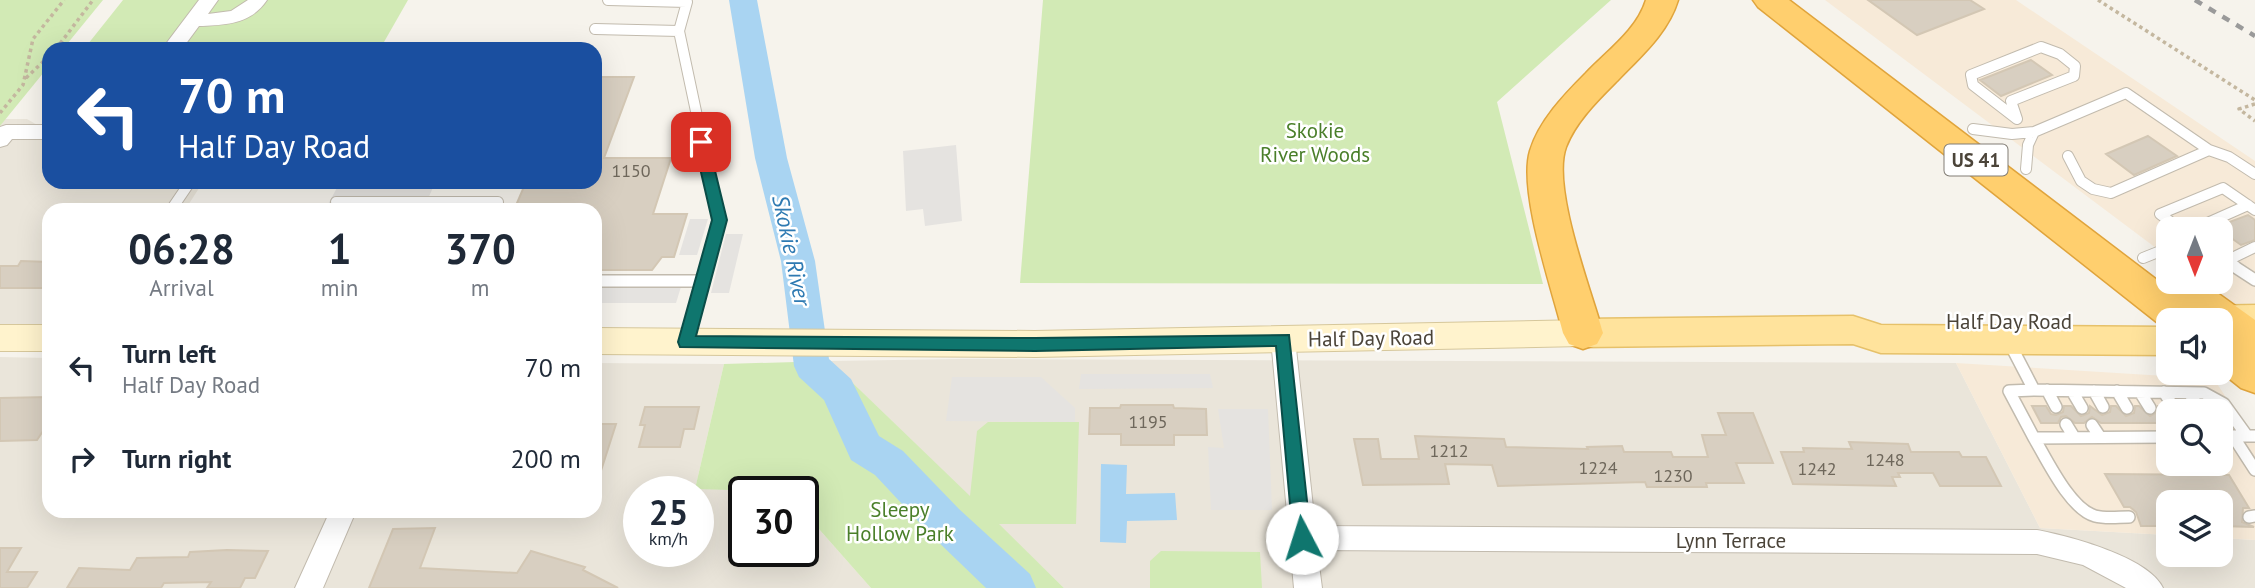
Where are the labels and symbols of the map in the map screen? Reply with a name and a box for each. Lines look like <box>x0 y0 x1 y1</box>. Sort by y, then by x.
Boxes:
pin <box>671 112 731 172</box>
park label: Skokie River Woods <box>1260 117 1370 168</box>
road number: US 41 <box>1944 144 2008 176</box>
house number: 1150 <box>611 159 651 182</box>
water label: Skokie River <box>766 192 818 310</box>
north arrow <box>2156 217 2233 294</box>
street label: Half Day Road <box>1946 308 2072 335</box>
street label: Half Day Road <box>1308 323 1434 353</box>
house number: 1195 <box>1128 410 1168 433</box>
house number: 1212 <box>1429 439 1469 462</box>
house number: 1248 <box>1865 448 1905 471</box>
house number: 1224 <box>1578 456 1618 479</box>
house number: 1242 <box>1797 457 1837 480</box>
house number: 1230 <box>1653 464 1693 487</box>
speed limit sign: 30 <box>728 476 819 567</box>
park label: Sleepy Hollow Park <box>846 496 954 547</box>
position arrow <box>1265 501 1339 575</box>
street label: Lynn Terrace <box>1676 527 1786 554</box>

